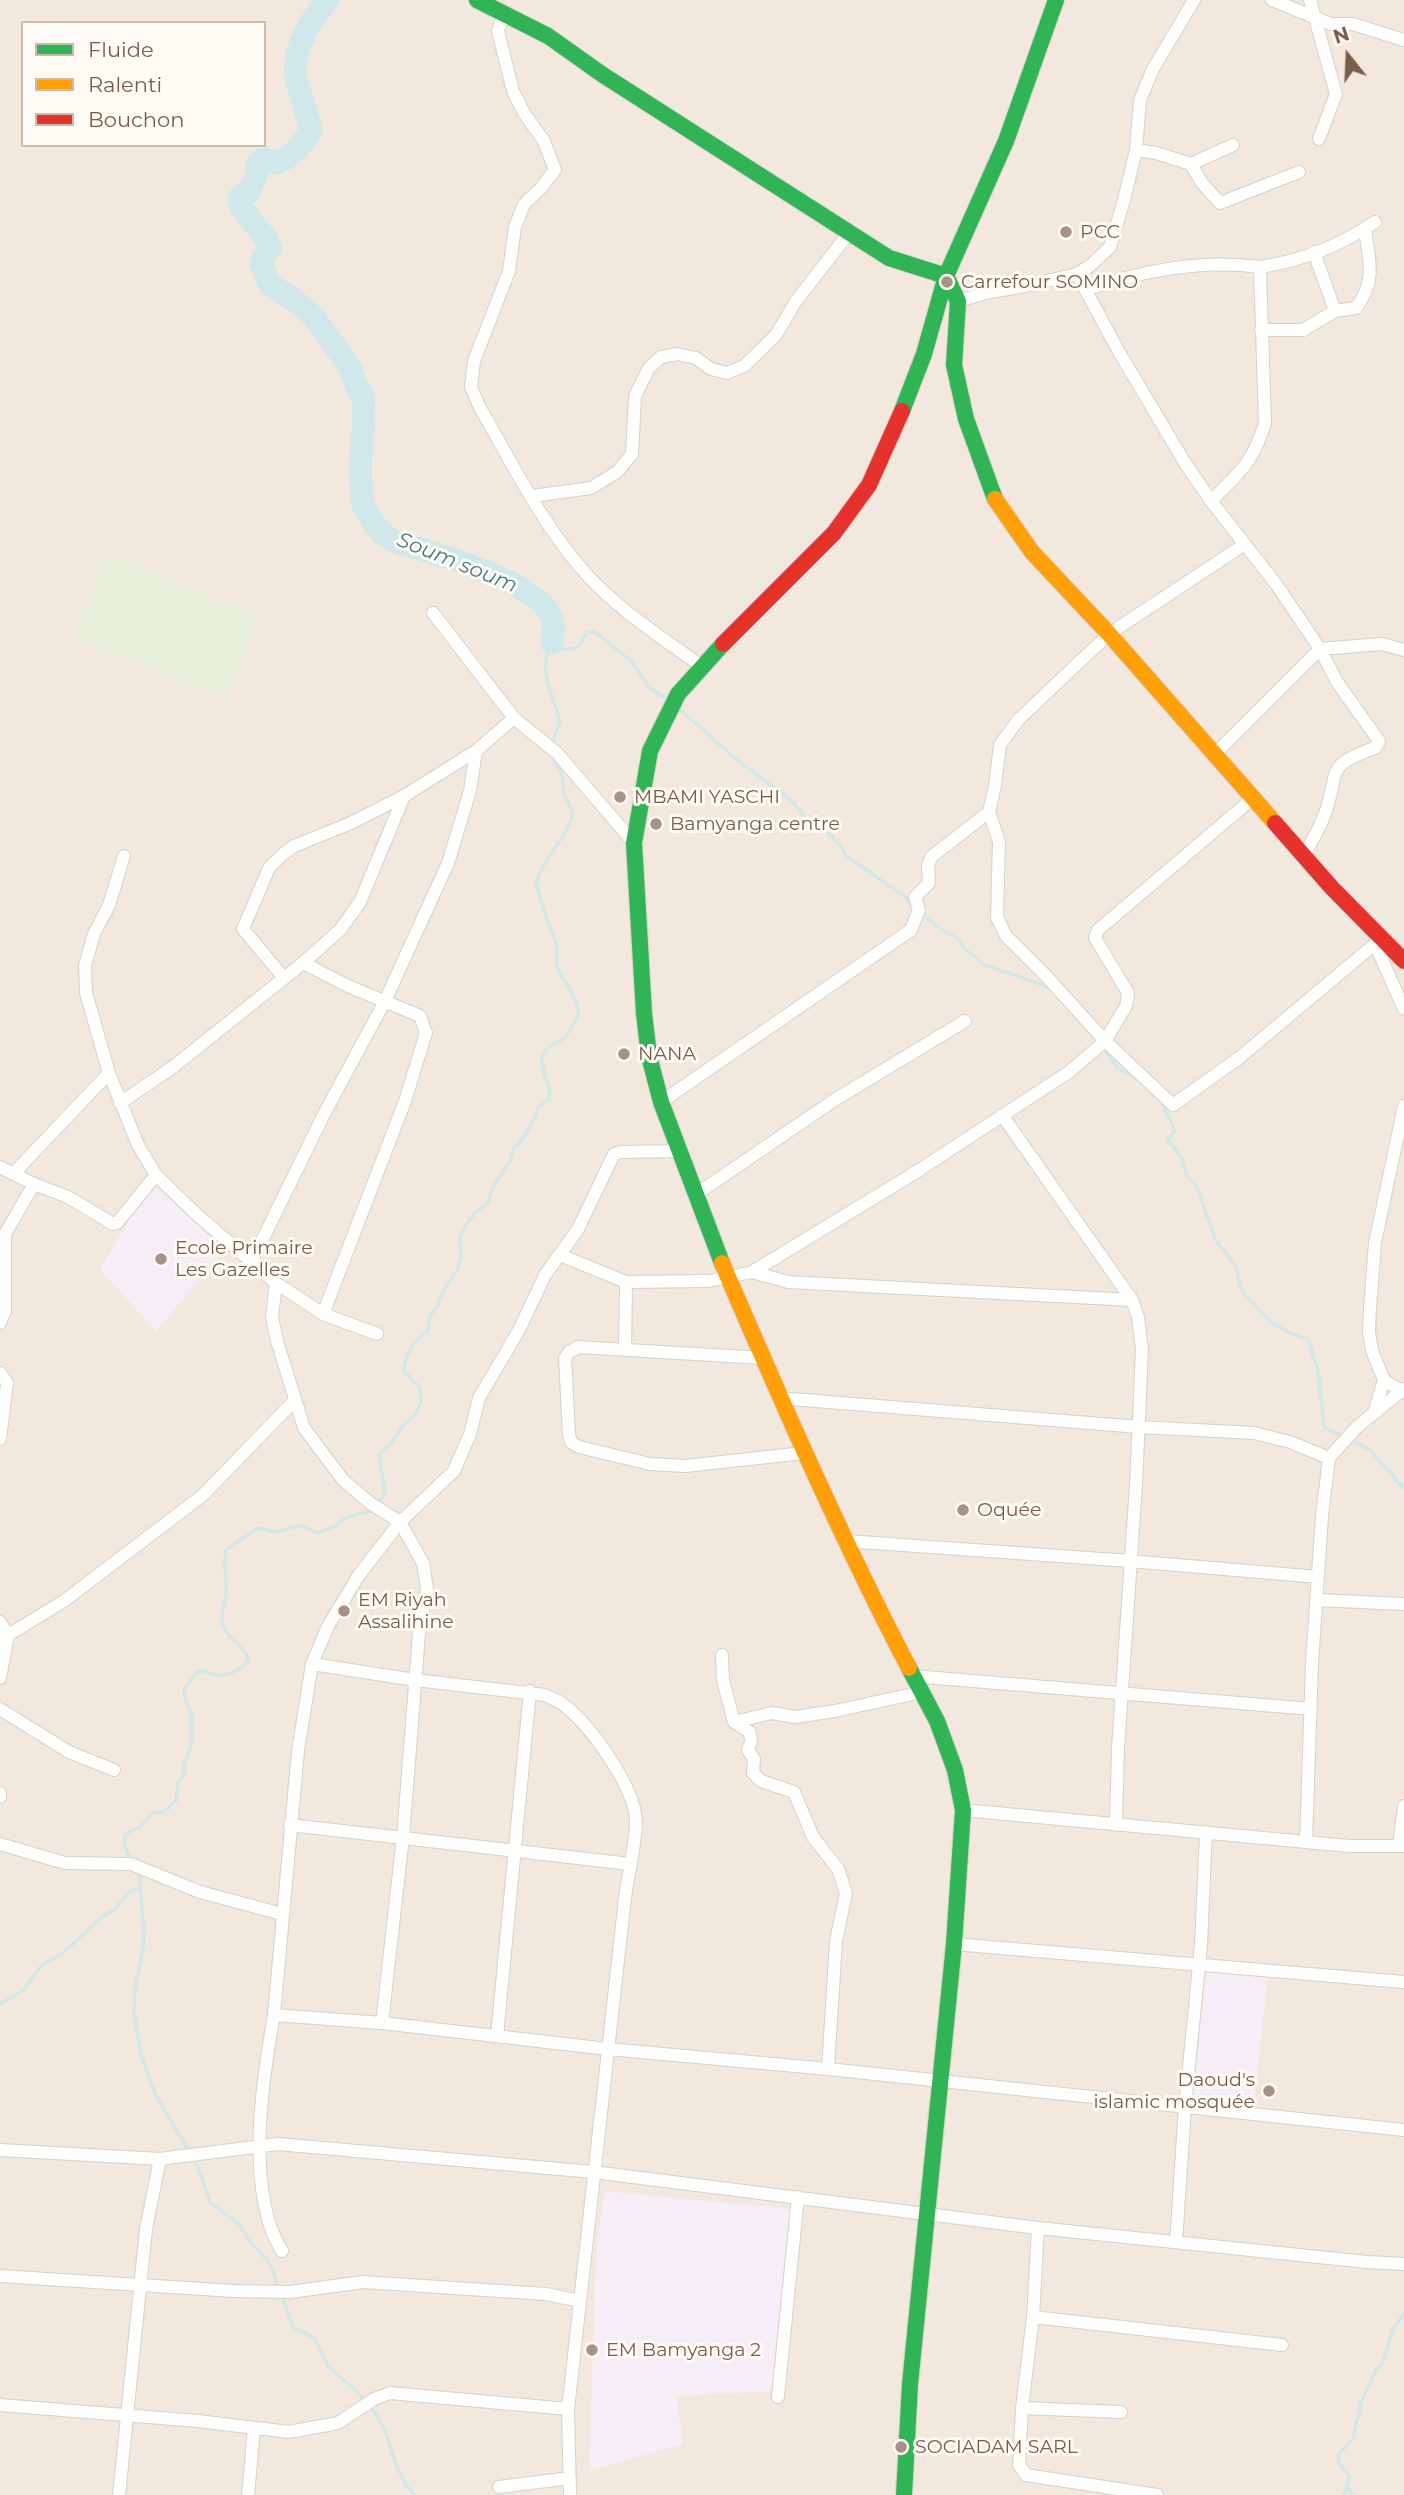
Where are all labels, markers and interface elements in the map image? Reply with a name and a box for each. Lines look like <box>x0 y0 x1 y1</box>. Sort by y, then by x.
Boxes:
legend <box>21 21 266 147</box>
north arrow <box>1313 21 1383 91</box>
text: N <box>1330 22 1352 49</box>
text: Fluide <box>88 37 154 62</box>
text: Ralenti <box>88 72 162 97</box>
text: Bouchon <box>88 107 184 132</box>
place label: PCC <box>1080 221 1120 243</box>
marker: PCC <box>1058 224 1074 240</box>
place label: Carrefour SOMINO <box>961 271 1138 293</box>
marker: Carrefour SOMINO <box>939 274 955 290</box>
water label: Soum soum <box>393 527 521 599</box>
place label: MBAMI YASCHI <box>634 786 780 808</box>
marker: MBAMI YASCHI <box>612 789 628 805</box>
place label: Bamyanga centre <box>670 813 840 835</box>
marker: Bamyanga centre <box>648 816 664 832</box>
place label: NANA <box>638 1043 696 1065</box>
marker: NANA <box>616 1046 632 1062</box>
place label: Ecole Primaire Les Gazelles <box>175 1237 313 1281</box>
marker: Ecole Primaire Les Gazelles <box>153 1251 169 1267</box>
place label: Oquée <box>977 1499 1042 1521</box>
marker: Oquée <box>955 1502 971 1518</box>
place label: EM Riyah Assalihine <box>358 1589 454 1633</box>
marker: EM Riyah Assalihine <box>336 1603 352 1619</box>
place label: Daoud's islamic mosquée <box>1093 2069 1255 2113</box>
marker: Daoud's islamic mosquée <box>1261 2083 1277 2099</box>
place label: EM Bamyanga 2 <box>606 2339 761 2361</box>
marker: EM Bamyanga 2 <box>584 2342 600 2358</box>
place label: SOCIADAM SARL <box>915 2436 1078 2458</box>
marker: SOCIADAM SARL <box>893 2439 909 2455</box>

